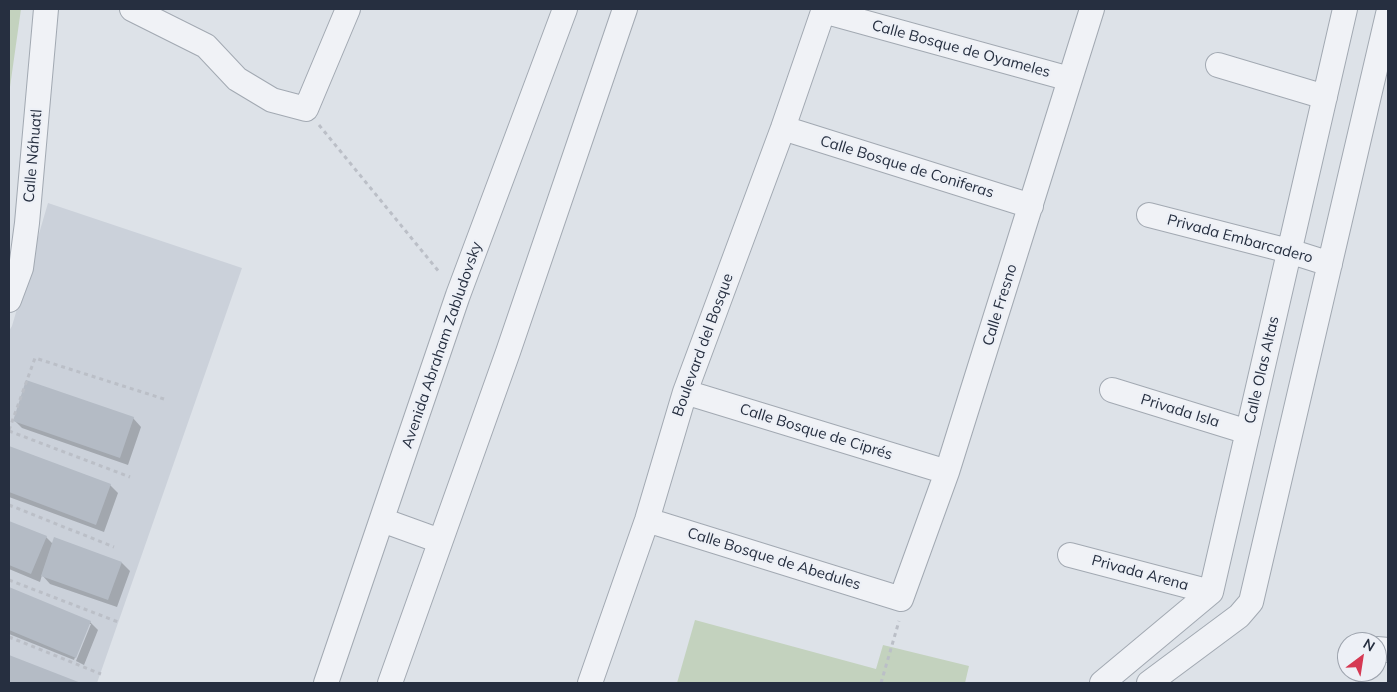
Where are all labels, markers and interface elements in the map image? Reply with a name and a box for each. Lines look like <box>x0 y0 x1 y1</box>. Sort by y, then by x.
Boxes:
street label: Calle Bosque de Oyameles <box>870 16 1052 82</box>
street label: Calle Náhuatl <box>20 109 46 203</box>
street label: Calle Bosque de Coniferas <box>818 132 996 202</box>
street label: Privada Embarcadero <box>1165 211 1315 267</box>
street label: Avenida Abraham Zabludovsky <box>398 239 486 451</box>
street label: Calle Fresno <box>979 262 1021 348</box>
street label: Boulevard del Bosque <box>669 271 737 419</box>
street label: Calle Olas Altas <box>1241 314 1283 426</box>
street label: Privada Isla <box>1139 391 1221 431</box>
street label: Calle Bosque de Ciprés <box>737 400 895 464</box>
street label: Calle Bosque de Abedules <box>685 524 863 594</box>
street label: Privada Arena <box>1090 551 1190 595</box>
north arrow <box>1337 632 1387 682</box>
text: N <box>1360 635 1378 655</box>

